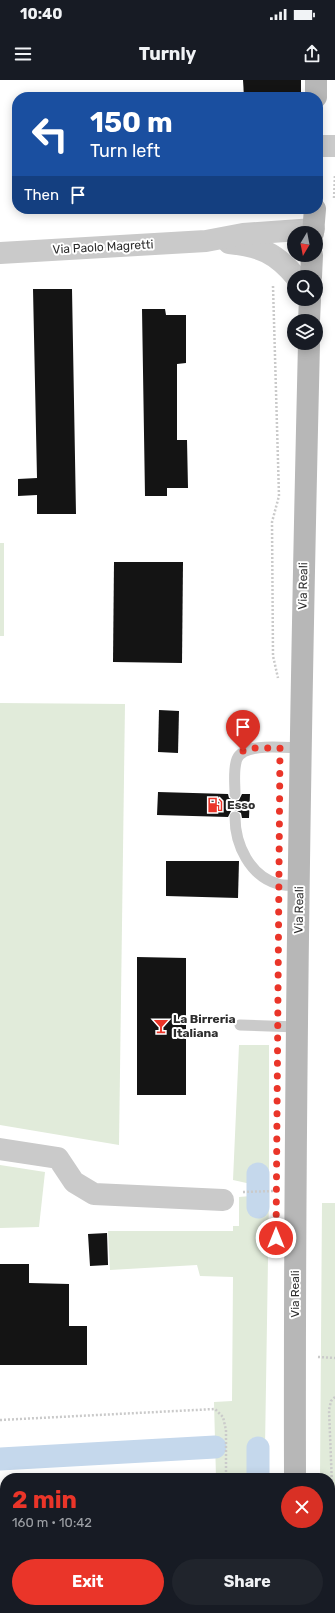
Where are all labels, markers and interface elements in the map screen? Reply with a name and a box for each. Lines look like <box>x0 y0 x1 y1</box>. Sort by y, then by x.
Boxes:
text: 10:40 <box>20 5 62 23</box>
icon: menu <box>12 43 34 65</box>
text: Turnly <box>139 43 196 65</box>
icon: share <box>301 43 323 65</box>
text: 150 m <box>90 106 173 139</box>
icon: left <box>24 108 76 160</box>
text: Turn left <box>90 140 160 162</box>
icon: arrive <box>67 184 89 206</box>
text: Then <box>24 186 59 204</box>
north arrow <box>287 226 323 262</box>
map controls <box>287 226 323 350</box>
street label: Via Paolo Magretti <box>52 237 154 257</box>
button: search <box>287 270 323 306</box>
button: layers <box>287 314 323 350</box>
street label: Via Reali <box>296 562 310 610</box>
pin <box>226 710 260 751</box>
icon: arrive <box>232 716 254 738</box>
fuel station icon: Esso <box>206 796 224 814</box>
place label: Esso <box>227 798 255 812</box>
street label: Via Reali <box>292 886 306 934</box>
place label: La Birreria Italiana <box>173 1012 236 1040</box>
bar icon: La Birreria Italiana <box>152 1017 170 1035</box>
position arrow <box>255 1217 297 1259</box>
street label: Via Reali <box>288 1270 302 1318</box>
text: 2 min <box>12 1486 77 1514</box>
button: close <box>281 1486 323 1528</box>
text: 160 m · 10:42 <box>12 1515 92 1530</box>
button: Exit <box>12 1559 164 1605</box>
button: Share <box>172 1559 323 1605</box>

